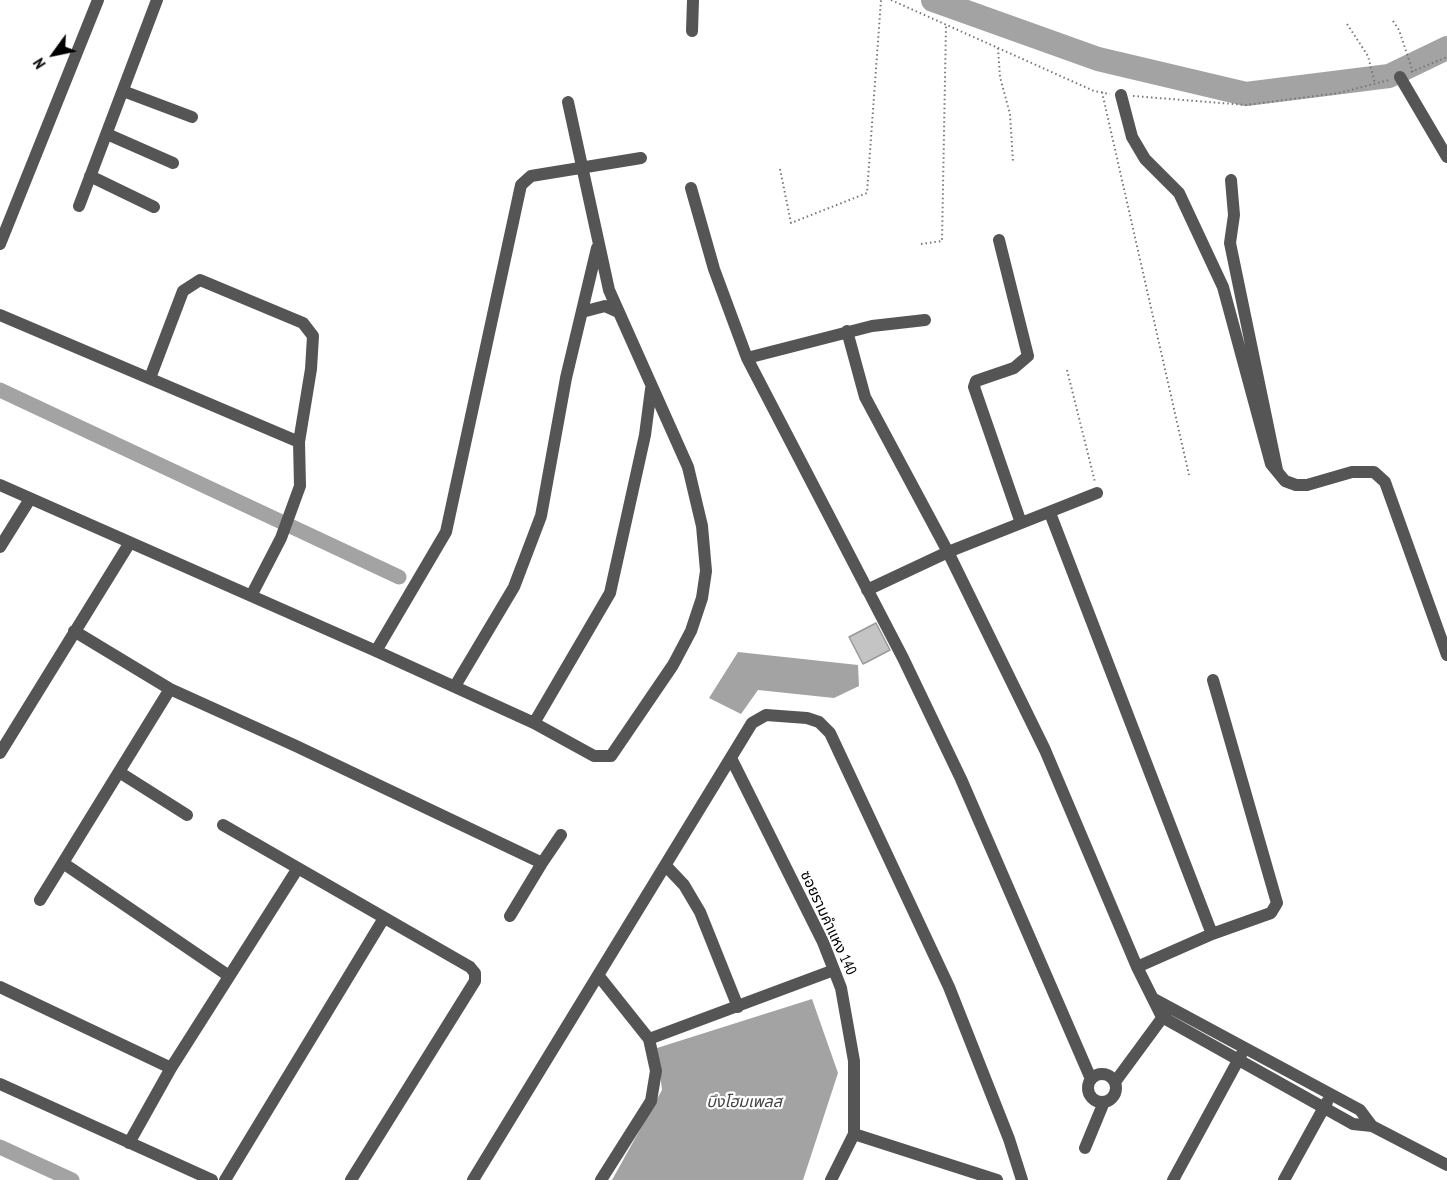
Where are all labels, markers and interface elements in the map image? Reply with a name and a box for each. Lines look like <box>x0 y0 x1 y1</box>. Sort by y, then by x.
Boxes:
north arrow <box>24 24 84 84</box>
text: N <box>28 55 50 73</box>
street label: ซอยรามคำแหง 140 <box>796 868 860 978</box>
water label: บึงโฮมเพลส <box>706 1092 782 1112</box>

